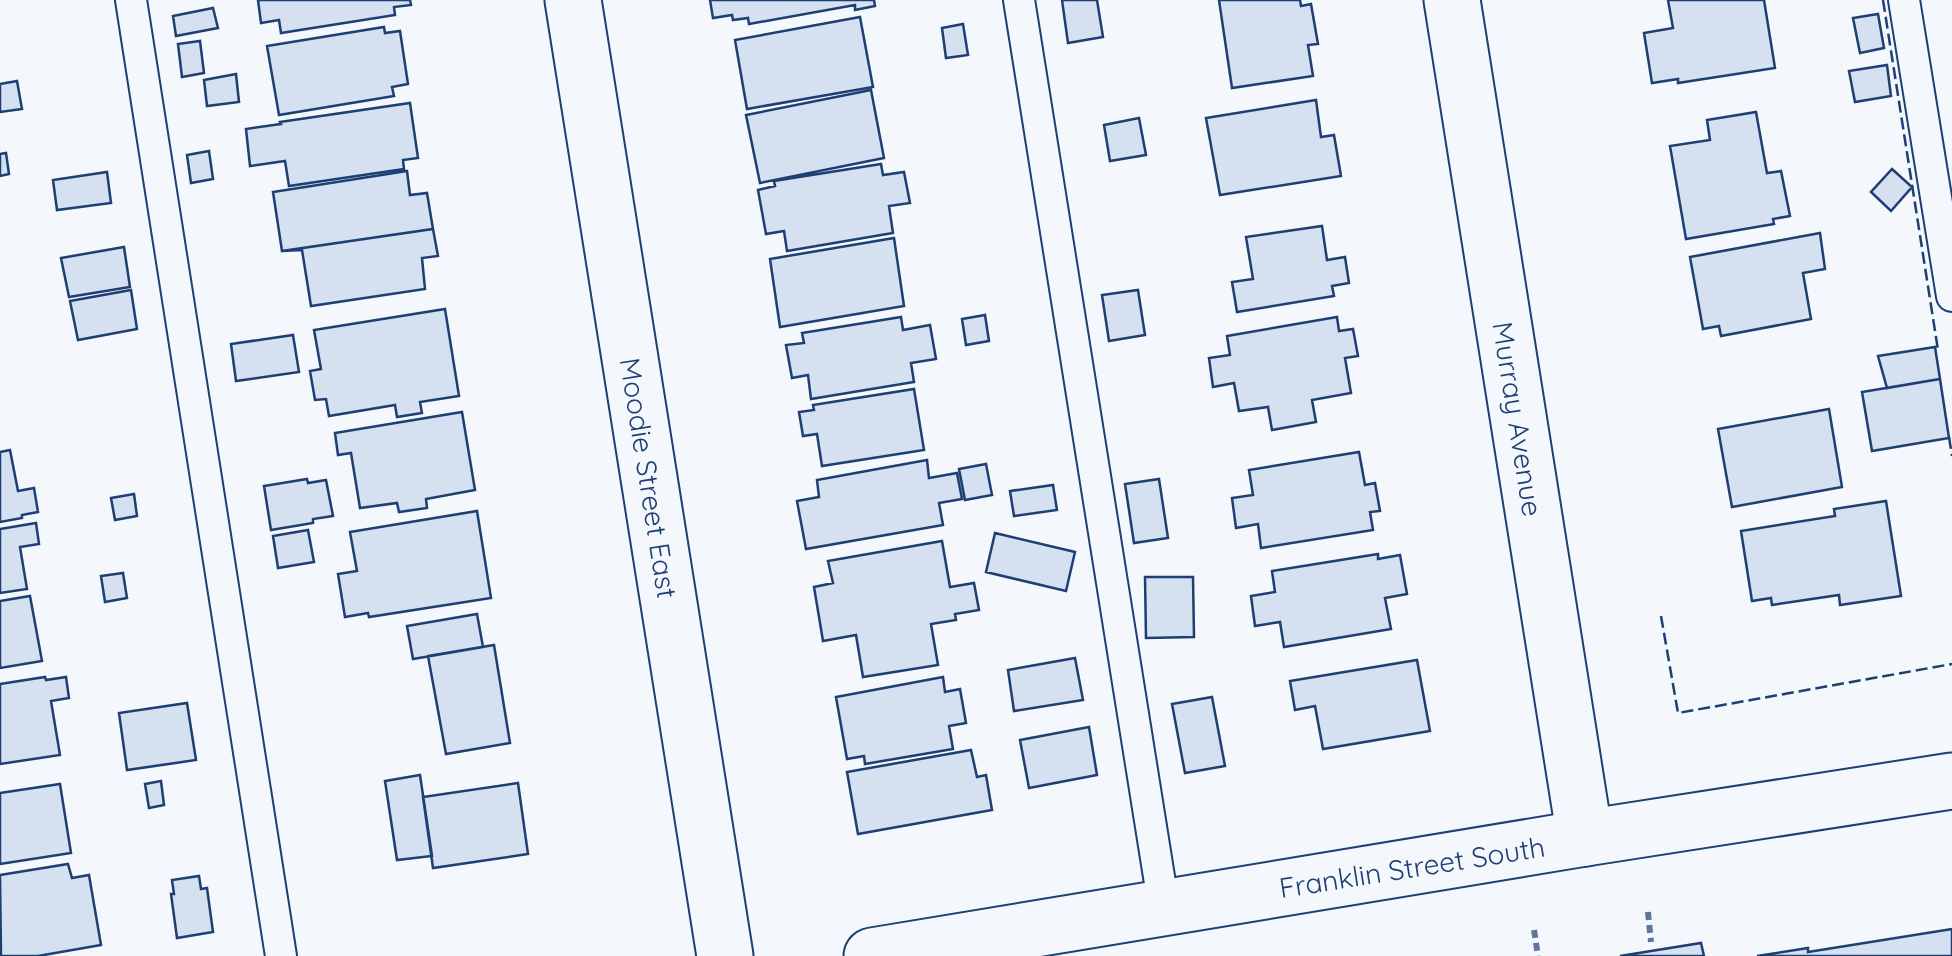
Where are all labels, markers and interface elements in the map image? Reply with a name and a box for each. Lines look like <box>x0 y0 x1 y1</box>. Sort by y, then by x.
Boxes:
street label: Murray Avenue <box>1485 319 1551 519</box>
street label: Moodie Street East <box>613 355 685 601</box>
street label: Franklin Street South <box>1277 829 1547 905</box>

